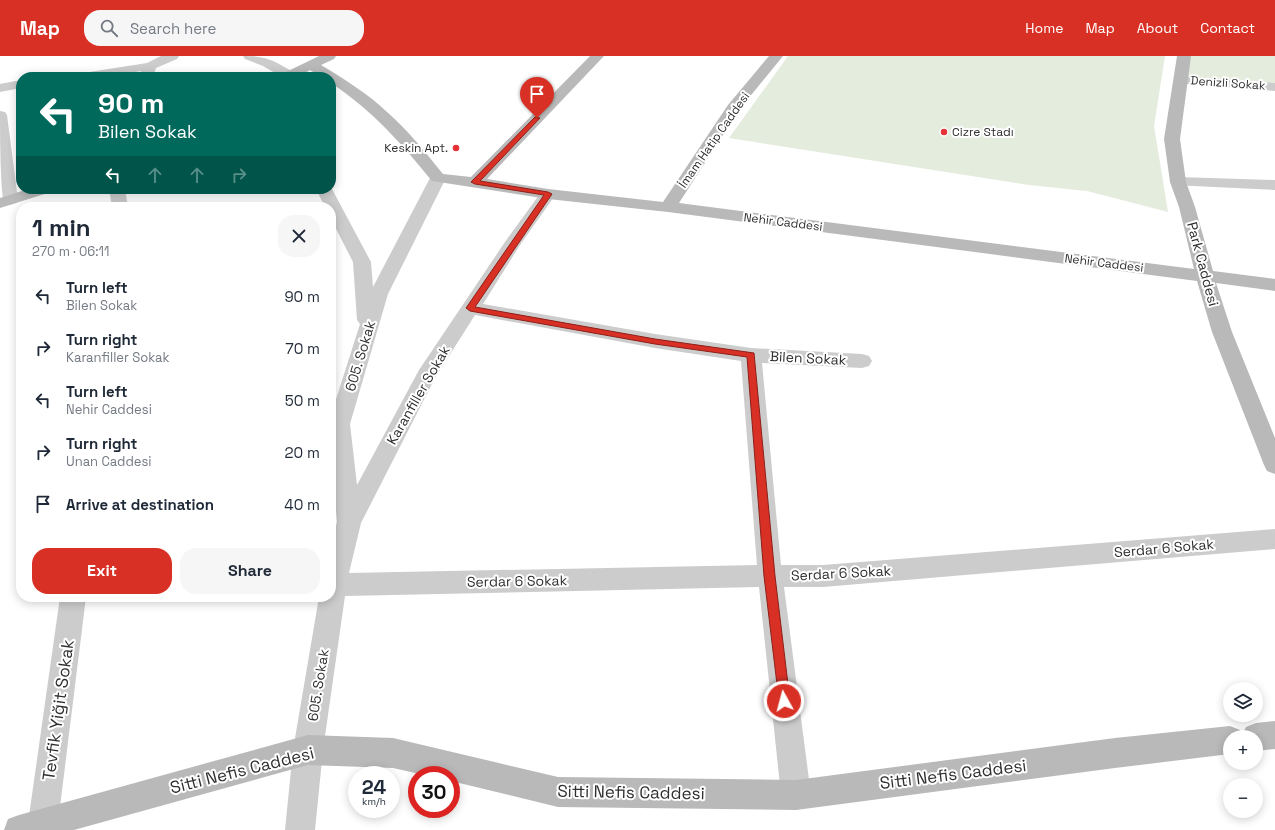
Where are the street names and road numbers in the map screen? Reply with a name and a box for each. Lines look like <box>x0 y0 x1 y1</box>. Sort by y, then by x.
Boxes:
street label: Denizli Sokak <box>1190 72 1267 94</box>
street label: İmam Hatip Caddesi <box>675 89 753 191</box>
street label: Nehir Caddesi <box>743 209 823 235</box>
street label: Park Caddesi <box>1183 220 1223 308</box>
street label: Nehir Caddesi <box>1064 250 1144 276</box>
street label: 605. Sokak <box>341 318 379 393</box>
street label: Karanfiller Sokak <box>382 342 454 448</box>
street label: Bilen Sokak <box>769 347 847 369</box>
street label: Serdar 6 Sokak <box>1113 535 1215 561</box>
street label: Serdar 6 Sokak <box>791 561 892 585</box>
street label: Serdar 6 Sokak <box>467 571 568 591</box>
street label: Tevfik Yiğit Sokak <box>37 638 79 782</box>
street label: 605. Sokak <box>303 647 333 722</box>
street label: Sitti Nefis Caddesi <box>168 741 316 799</box>
street label: Sitti Nefis Caddesi <box>878 754 1028 794</box>
street label: Sitti Nefis Caddesi <box>557 780 705 804</box>

